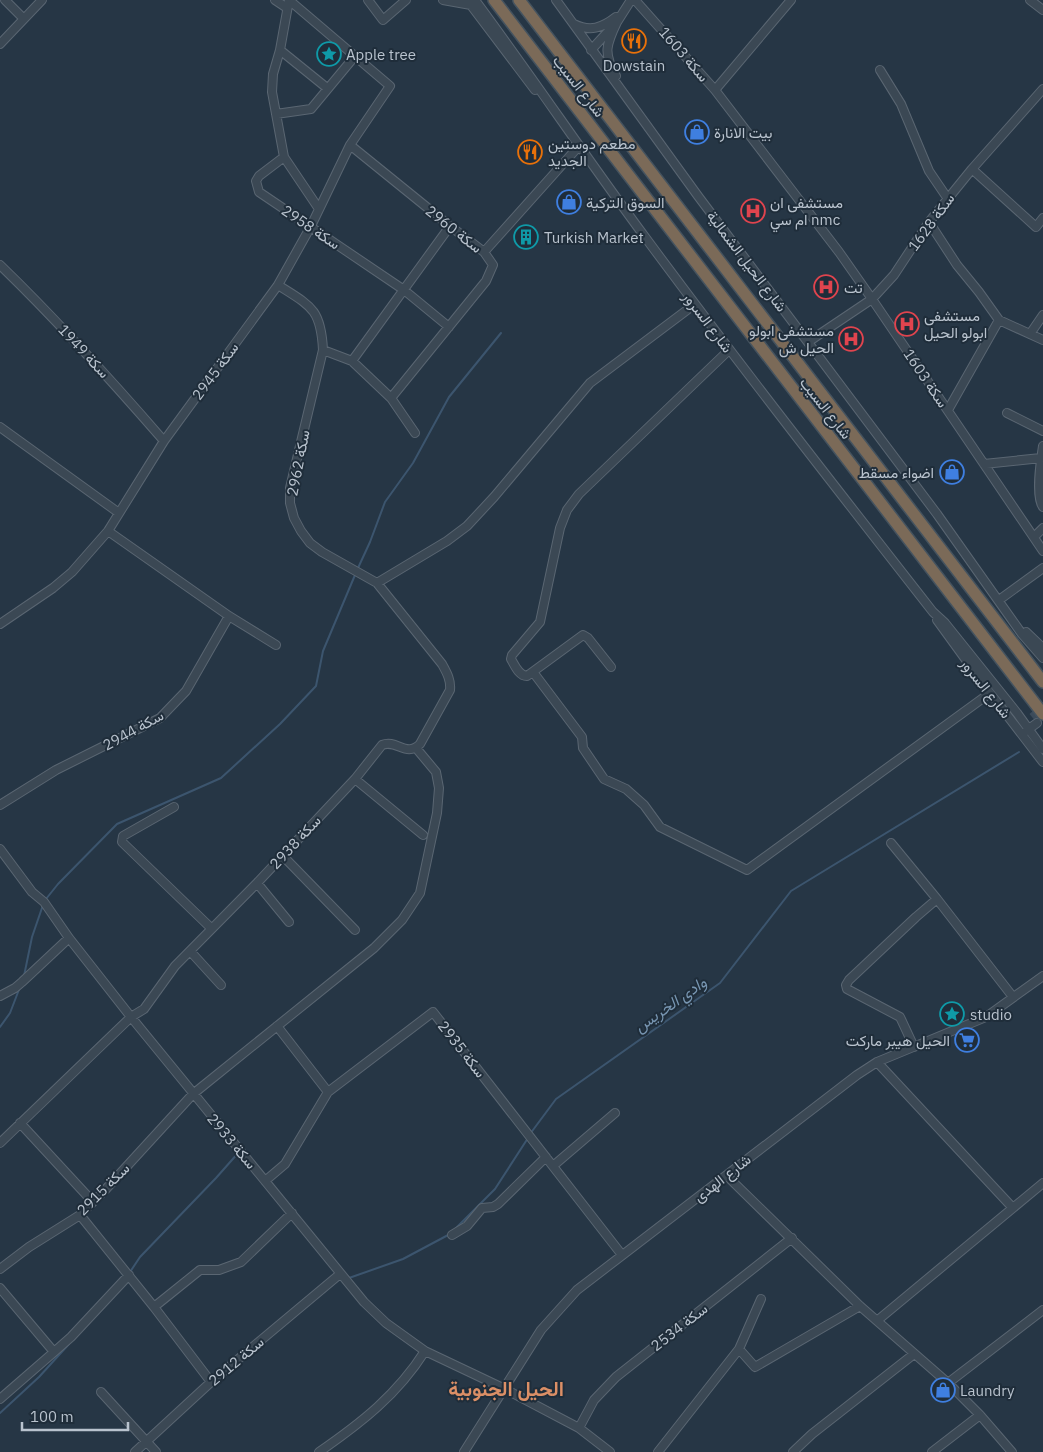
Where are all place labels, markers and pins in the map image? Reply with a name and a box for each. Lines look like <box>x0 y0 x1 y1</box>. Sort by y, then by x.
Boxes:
restaurant icon: Dowstain <box>621 28 647 54</box>
place icon: Apple tree <box>316 41 342 67</box>
place label: Apple tree <box>346 45 416 64</box>
place label: Dowstain <box>603 56 665 75</box>
shop icon: بيت الانارة <box>684 119 710 145</box>
place label: بيت الانارة <box>714 123 773 142</box>
place label: مطعم دوستين الجديد <box>548 134 636 170</box>
restaurant icon: مطعم دوستين الجديد <box>517 139 543 165</box>
shop icon: السوق التركية <box>556 189 582 215</box>
place label: السوق التركية <box>586 193 665 212</box>
place label: مستشفى ان ام سي nmc <box>770 193 843 233</box>
hospital icon: مستشفى ان ام سي nmc <box>740 198 766 224</box>
building icon: Turkish Market <box>513 224 539 250</box>
place label: Turkish Market <box>544 228 644 247</box>
hospital icon: تت <box>813 274 839 300</box>
place label: تت <box>844 278 863 297</box>
place label: مستشفى ابولو الحيل <box>924 306 987 342</box>
hospital icon: مستشفى ابولو الحيل <box>894 311 920 337</box>
place label: مستشفى ابولو الحيل ش <box>749 321 834 358</box>
hospital icon: مستشفى ابولو الحيل ش <box>838 326 864 352</box>
shop icon: اضواء مسقط <box>939 459 965 485</box>
place label: اضواء مسقط <box>859 463 934 482</box>
place icon: studio <box>939 1001 965 1027</box>
place label: studio <box>970 1005 1012 1024</box>
supermarket icon: الحيل هيبر ماركت <box>954 1027 980 1053</box>
place label: الحيل هيبر ماركت <box>846 1031 950 1050</box>
shop icon: Laundry <box>930 1377 956 1403</box>
place label: Laundry <box>960 1381 1015 1400</box>

